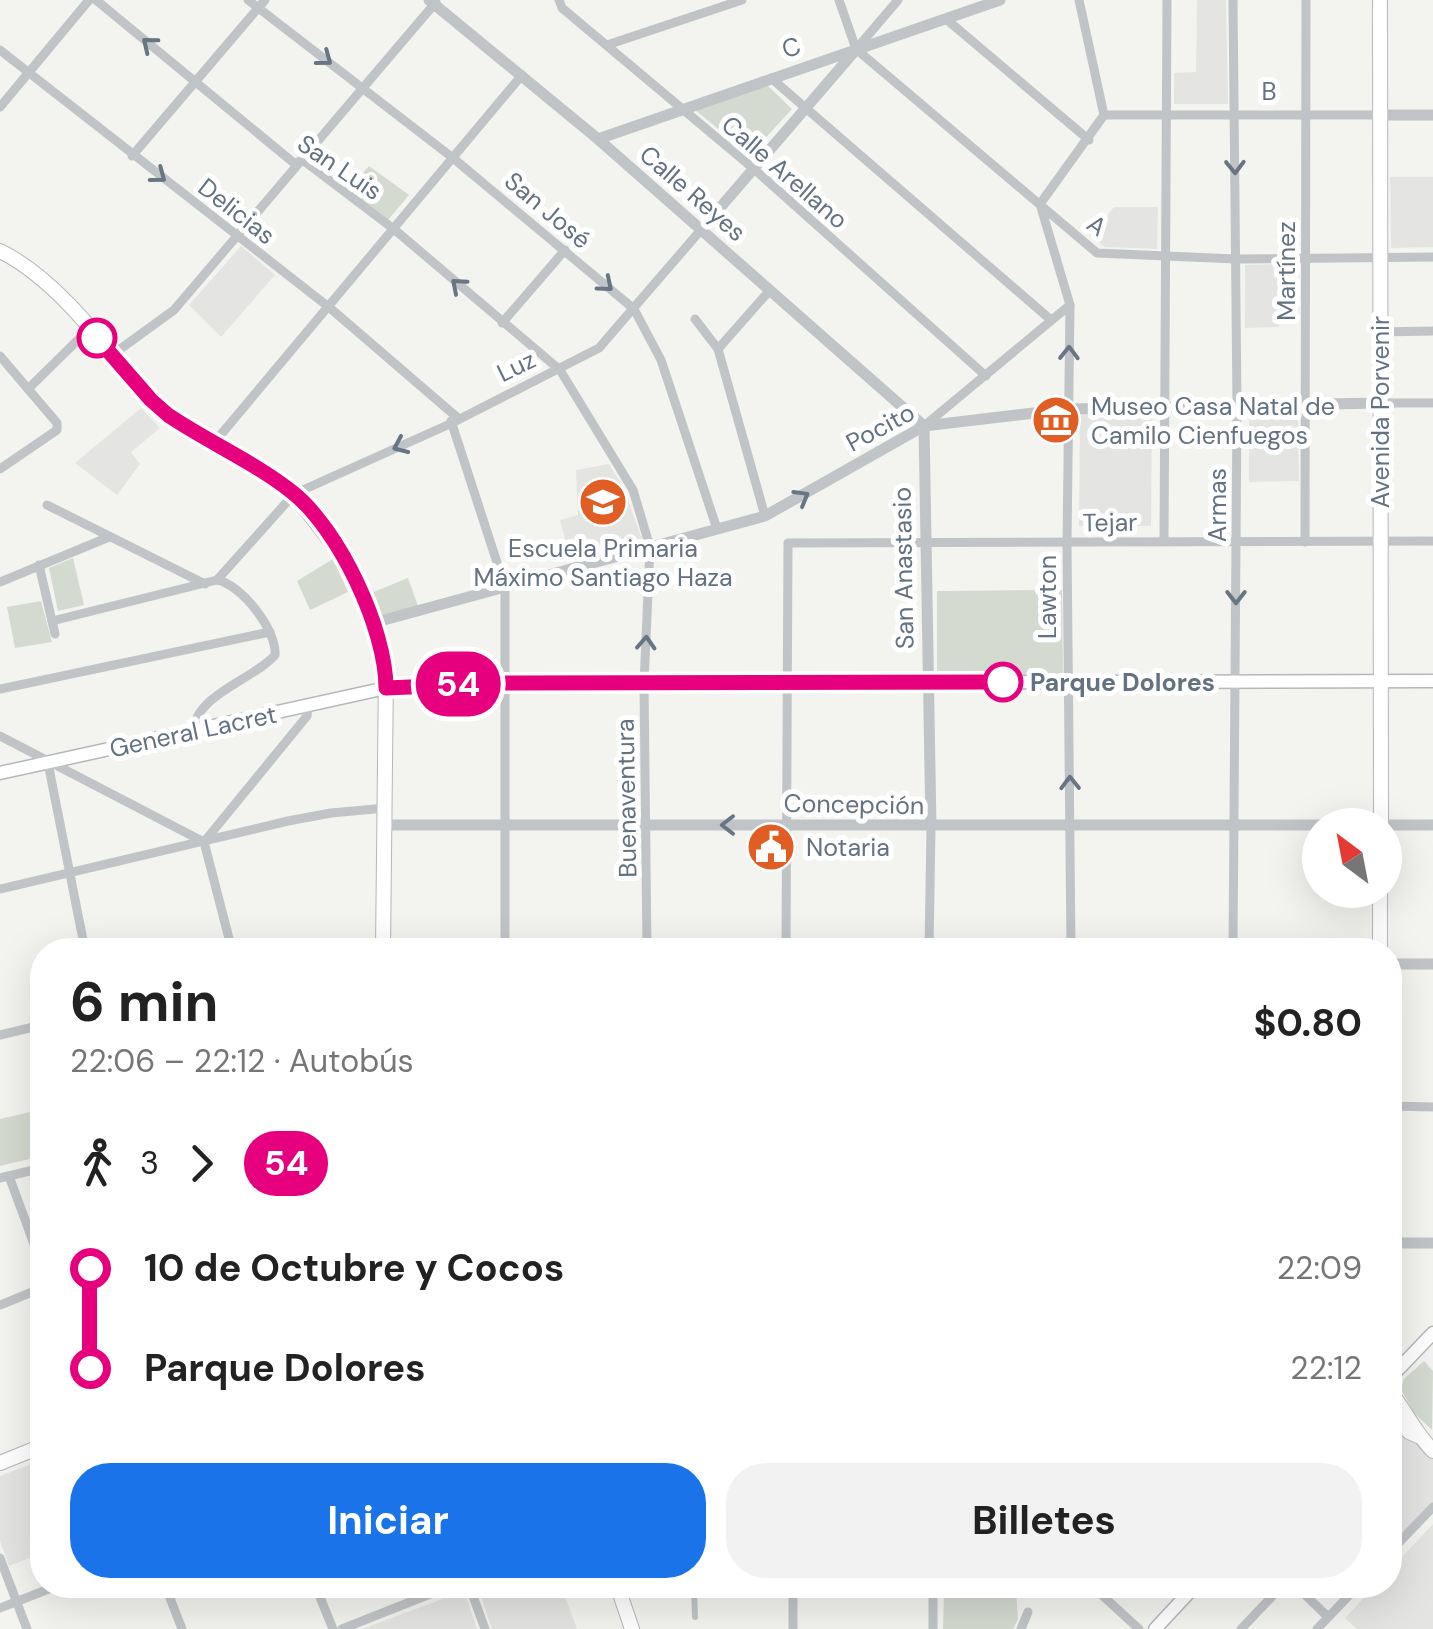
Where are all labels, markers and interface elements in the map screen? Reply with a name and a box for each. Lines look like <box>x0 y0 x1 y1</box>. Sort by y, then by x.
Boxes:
street label: C <box>777 29 805 66</box>
one-way arrow <box>143 38 161 56</box>
one-way arrow <box>314 48 332 65</box>
street label: B <box>1261 75 1277 108</box>
street label: Calle Arellano <box>715 108 855 236</box>
street label: San Luis <box>291 127 388 208</box>
street label: Calle Reyes <box>632 138 753 249</box>
one-way arrow <box>1224 160 1245 176</box>
one-way arrow <box>148 164 166 181</box>
street label: San José <box>498 165 598 256</box>
street label: Delicias <box>191 171 282 252</box>
street label: A <box>1080 207 1113 244</box>
street label: Martínez <box>1270 221 1303 321</box>
one-way arrow <box>594 273 612 291</box>
one-way arrow <box>452 278 470 296</box>
street label: Avenida Porvenir <box>1364 316 1397 508</box>
unlabelled marker <box>78 319 116 357</box>
street label: Luz <box>491 343 541 390</box>
one-way arrow <box>1058 344 1079 360</box>
place label: Museo Casa Natal de Camilo Cienfuegos <box>1091 390 1335 452</box>
museum icon: Museo Casa Natal de Camilo Cienfuegos <box>1030 394 1082 446</box>
street label: Pocito <box>840 396 920 459</box>
one-way arrow <box>392 434 410 454</box>
street label: Armas <box>1201 468 1234 542</box>
school or university icon: Escuela Primaria Máximo Santiago Haza <box>577 476 629 528</box>
street label: San Anastasio <box>886 486 921 649</box>
one-way arrow <box>791 490 809 509</box>
street label: Tejar <box>1082 506 1138 539</box>
place label: Escuela Primaria Máximo Santiago Haza <box>473 532 733 594</box>
street label: Lawton <box>1031 555 1064 639</box>
one-way arrow <box>1226 590 1247 606</box>
one-way arrow <box>635 634 656 650</box>
line badge: 54 <box>413 652 503 716</box>
text: 54 <box>436 661 480 707</box>
marker: Parque Dolores <box>984 663 1022 701</box>
place label: Parque Dolores <box>1030 666 1215 699</box>
street label: General Lacret <box>106 698 280 765</box>
street label: Buenaventura <box>609 718 644 878</box>
one-way arrow <box>1059 774 1080 790</box>
street label: Concepción <box>783 787 925 822</box>
north arrow <box>1302 808 1402 908</box>
map controls <box>1302 808 1402 908</box>
one-way arrow <box>720 814 736 836</box>
public building icon: Notaria <box>745 821 797 873</box>
place label: Notaria <box>806 831 890 864</box>
text: 6 min <box>70 966 219 1038</box>
text: $0.80 <box>1253 998 1362 1048</box>
text: 22:06 – 22:12 · Autobús <box>70 1040 414 1082</box>
icon: walk <box>70 1136 125 1191</box>
icon: forward <box>174 1136 229 1191</box>
text: 54 <box>264 1140 308 1186</box>
text: 3 <box>140 1142 159 1184</box>
text: 10 de Octubre y Cocos <box>144 1243 564 1293</box>
text: 22:09 <box>1277 1247 1362 1289</box>
text: Parque Dolores <box>144 1343 425 1393</box>
text: 22:12 <box>1290 1347 1362 1389</box>
button: Iniciar <box>70 1463 706 1578</box>
button: Billetes <box>726 1463 1362 1578</box>

